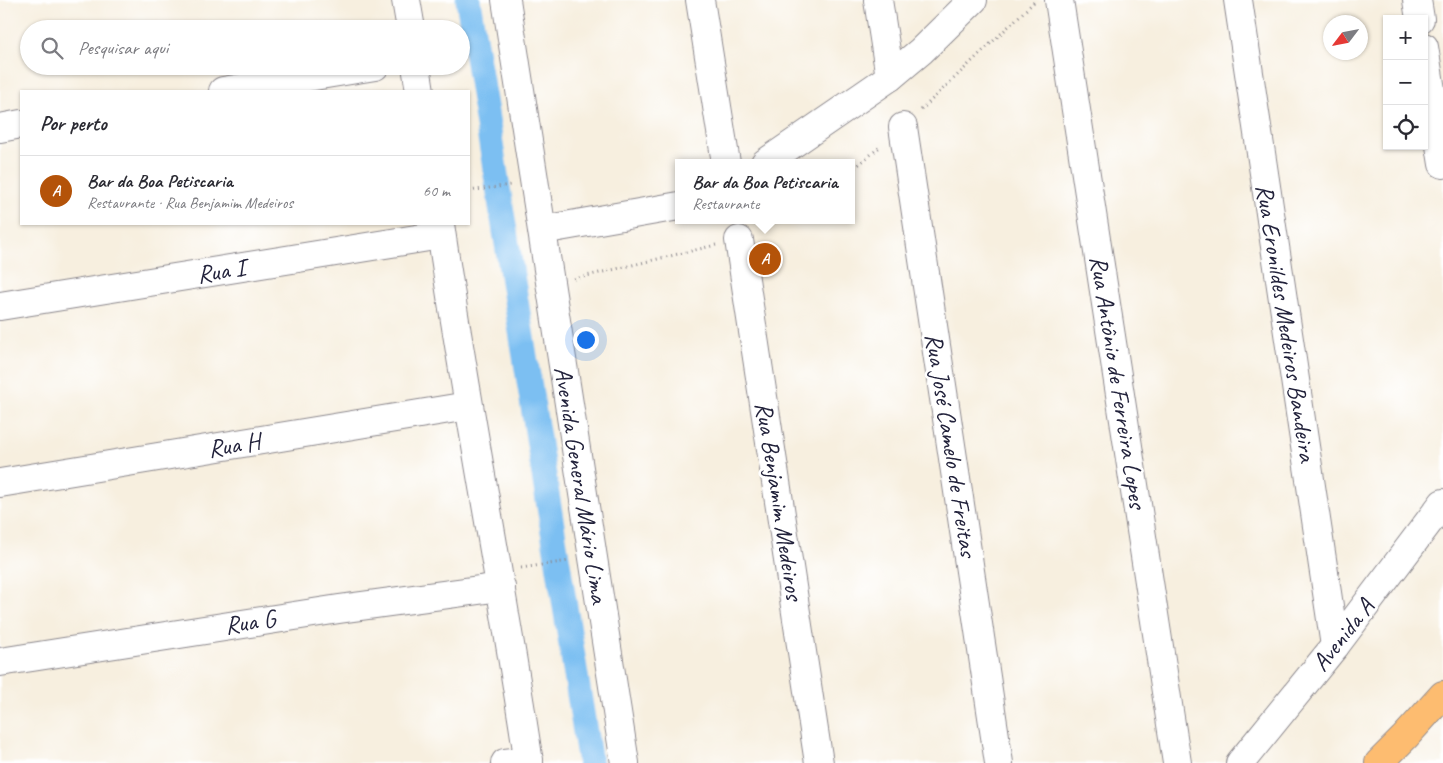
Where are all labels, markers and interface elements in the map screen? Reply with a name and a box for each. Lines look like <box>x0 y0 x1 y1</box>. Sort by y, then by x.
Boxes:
north arrow <box>1323 15 1368 60</box>
map controls <box>1383 15 1428 150</box>
button: + <box>1383 15 1428 60</box>
search box <box>20 20 470 75</box>
icon: search <box>38 34 66 62</box>
text: Pesquisar aqui <box>78 36 168 60</box>
button: − <box>1383 60 1428 105</box>
button: locate <box>1383 105 1428 150</box>
text: Por perto <box>40 110 107 136</box>
popup <box>675 159 855 224</box>
text: Bar da Boa Petiscaria <box>87 169 233 193</box>
text: Bar da Boa Petiscaria <box>692 170 838 194</box>
text: A <box>52 181 60 201</box>
text: 60 m <box>423 181 450 201</box>
street label: Rua Eronildes Medeiros Bandeira <box>1248 182 1324 466</box>
text: Restaurante · Rua Benjamim Medeiros <box>87 193 293 213</box>
text: Restaurante <box>692 194 759 214</box>
pin: A <box>749 240 781 278</box>
street label: Rua I <box>195 251 253 291</box>
street label: Rua Antônio de Ferreira Lopes <box>1082 254 1154 513</box>
your location <box>573 327 599 353</box>
street label: Rua José Camelo de Freitas <box>918 331 985 561</box>
street label: Avenida General Mário Lima <box>546 364 616 608</box>
street label: Rua Benjamim Medeiros <box>748 400 811 605</box>
street label: Rua H <box>206 425 266 465</box>
street label: Avenida A <box>1305 591 1382 678</box>
street label: Rua G <box>223 602 280 642</box>

